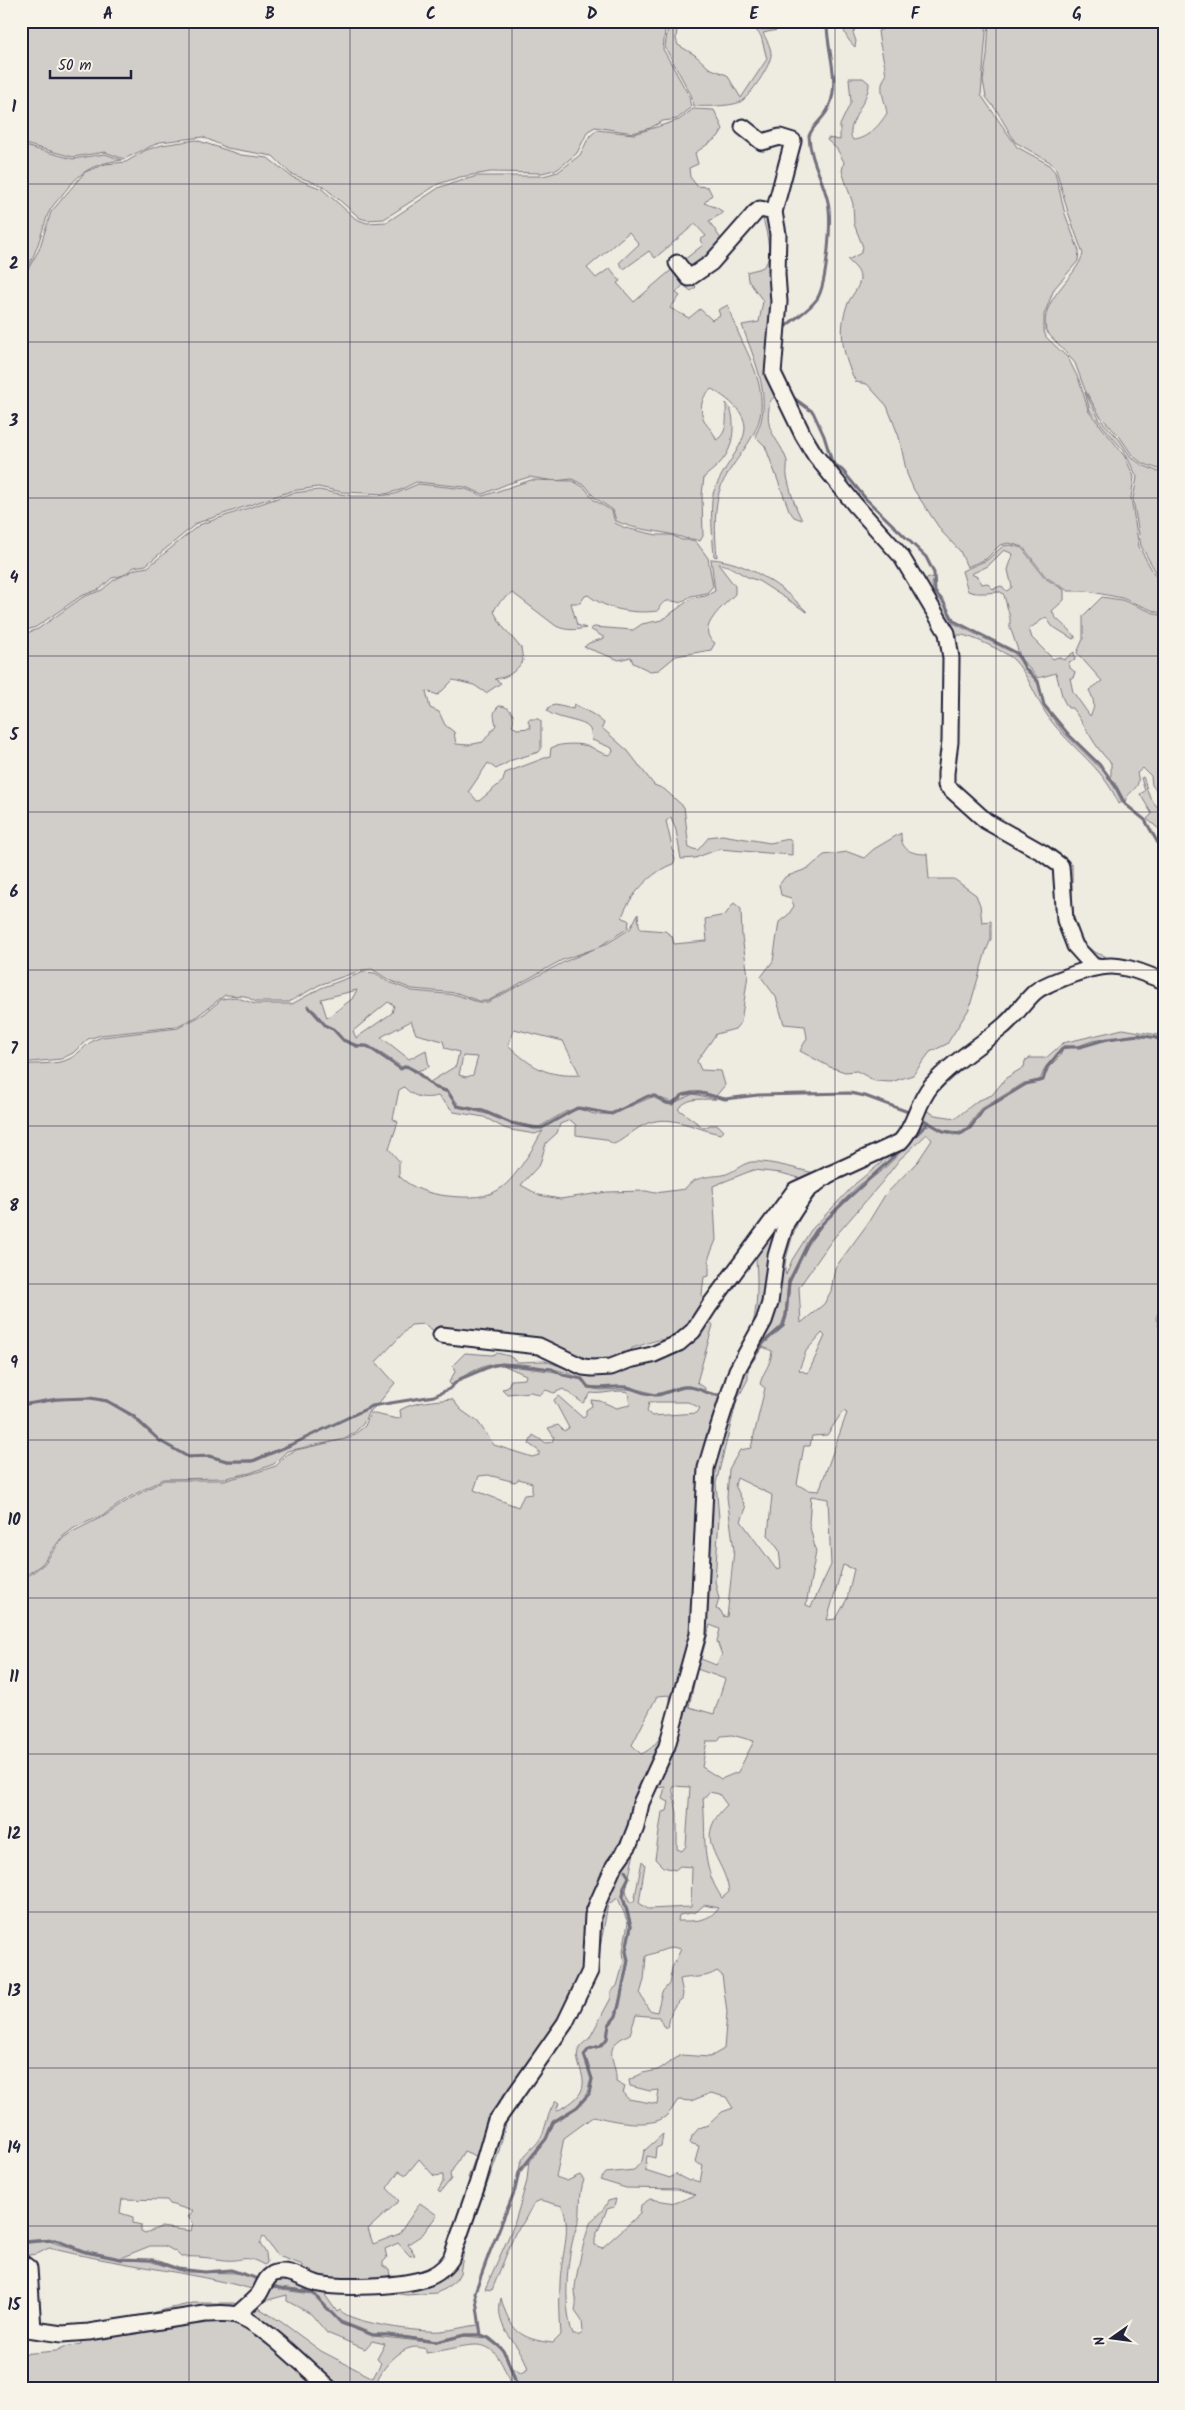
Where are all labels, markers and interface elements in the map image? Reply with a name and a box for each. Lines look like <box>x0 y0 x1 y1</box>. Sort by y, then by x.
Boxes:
text: A <box>103 2 113 27</box>
text: B <box>265 2 275 27</box>
text: C <box>426 2 436 27</box>
text: D <box>587 2 598 27</box>
text: E <box>750 2 760 27</box>
text: F <box>911 2 921 27</box>
text: G <box>1072 2 1082 27</box>
scale bar <box>50 48 131 80</box>
text: 50 m <box>58 54 92 78</box>
text: 1 <box>12 95 17 120</box>
text: 2 <box>9 252 19 277</box>
text: 3 <box>9 409 19 434</box>
text: 4 <box>10 566 19 591</box>
text: 5 <box>9 723 20 748</box>
text: 6 <box>10 880 19 905</box>
text: 7 <box>10 1037 18 1062</box>
text: 8 <box>9 1194 19 1219</box>
text: 9 <box>10 1351 18 1376</box>
text: 10 <box>7 1508 21 1533</box>
text: 11 <box>9 1665 19 1690</box>
text: 12 <box>7 1822 21 1847</box>
text: 13 <box>7 1979 21 2004</box>
text: 14 <box>7 2136 21 2161</box>
text: 15 <box>8 2293 22 2318</box>
north arrow <box>1088 2312 1138 2362</box>
text: N <box>1089 2334 1112 2348</box>

